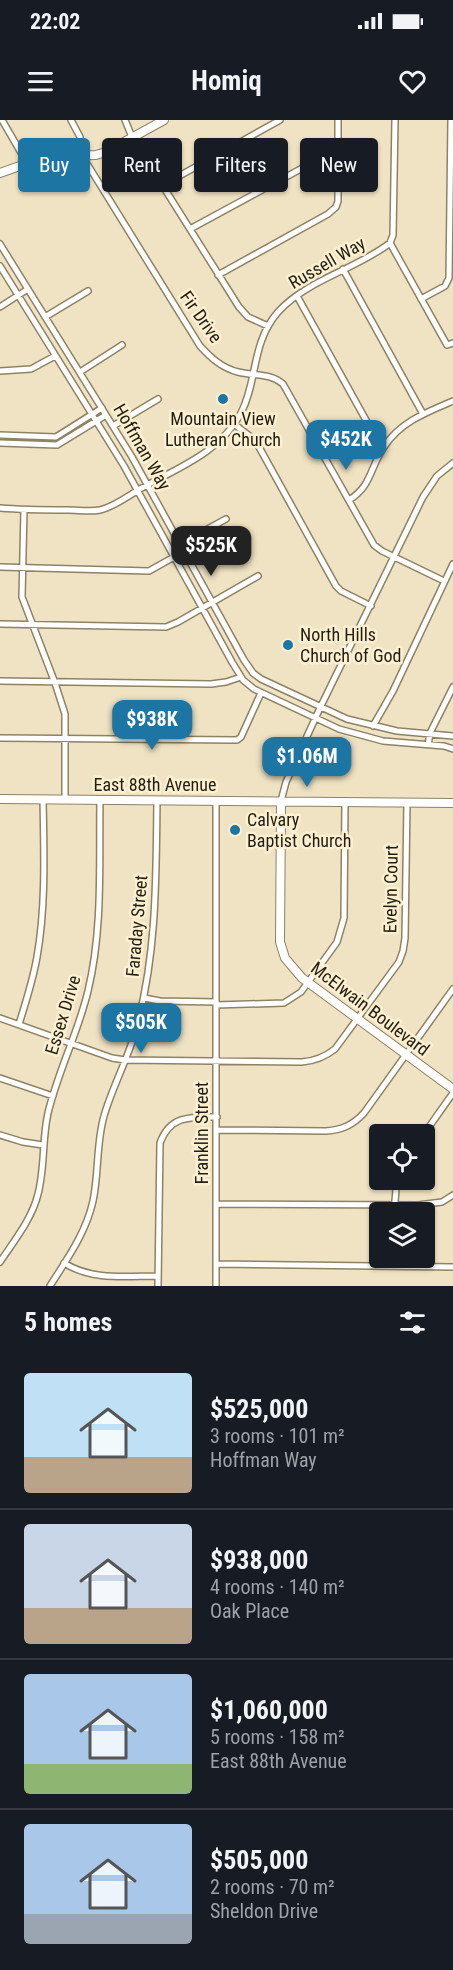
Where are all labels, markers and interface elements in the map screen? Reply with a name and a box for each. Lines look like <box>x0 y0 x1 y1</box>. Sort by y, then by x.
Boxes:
text: 22:02 <box>30 9 81 34</box>
icon: menu <box>24 65 57 98</box>
text: Homiq <box>191 65 262 97</box>
icon: heart <box>396 65 429 98</box>
chip: Buy <box>18 138 90 192</box>
chip: Rent <box>102 138 182 192</box>
chip: Filters <box>194 138 288 192</box>
chip: New <box>300 138 378 192</box>
street label: Russell Way <box>285 232 369 293</box>
street label: Fir Drive <box>176 287 227 347</box>
marker: Mountain View Lutheran Church <box>216 392 230 406</box>
street label: Hoffman Way <box>109 400 176 494</box>
place label: Mountain View Lutheran Church <box>165 408 281 450</box>
pin: $452K <box>304 420 388 471</box>
text: $452K <box>320 427 372 451</box>
pin: $525K <box>169 526 253 577</box>
text: $525K <box>185 533 237 557</box>
place label: North Hills Church of God <box>300 624 402 666</box>
marker: North Hills Church of God <box>281 638 295 652</box>
pin: $938K <box>110 700 194 751</box>
text: $938K <box>126 707 178 731</box>
pin: $1.06M <box>258 737 356 788</box>
text: $1.06M <box>276 744 338 768</box>
street label: East 88th Avenue <box>94 774 216 795</box>
place label: Calvary Baptist Church <box>247 809 351 851</box>
marker: Calvary Baptist Church <box>228 823 242 837</box>
street label: Evelyn Court <box>379 845 402 933</box>
street label: Faraday Street <box>122 874 151 978</box>
street label: McElwain Boulevard <box>307 957 434 1060</box>
street label: Essex Drive <box>41 973 85 1057</box>
pin: $505K <box>99 1003 183 1054</box>
text: $505K <box>115 1010 167 1034</box>
street label: Franklin Street <box>191 1082 212 1184</box>
map controls <box>369 1124 435 1268</box>
button: locate <box>369 1124 435 1190</box>
button: layers <box>369 1202 435 1268</box>
icon: filters <box>396 1306 429 1339</box>
text: 5 homes <box>24 1307 112 1337</box>
text: $525,000 <box>210 1394 308 1424</box>
icon: home <box>72 1397 144 1469</box>
text: 3 rooms · 101 m² <box>210 1424 345 1448</box>
text: Hoffman Way <box>210 1448 317 1472</box>
text: $938,000 <box>210 1545 308 1575</box>
icon: home <box>72 1548 144 1620</box>
text: 4 rooms · 140 m² <box>210 1575 345 1599</box>
text: Oak Place <box>210 1599 289 1623</box>
text: $1,060,000 <box>210 1695 328 1725</box>
icon: home <box>72 1698 144 1770</box>
text: 5 rooms · 158 m² <box>210 1725 345 1749</box>
text: East 88th Avenue <box>210 1749 347 1773</box>
text: $505,000 <box>210 1845 308 1875</box>
icon: home <box>72 1848 144 1920</box>
text: 2 rooms · 70 m² <box>210 1875 335 1899</box>
text: Sheldon Drive <box>210 1899 318 1923</box>

